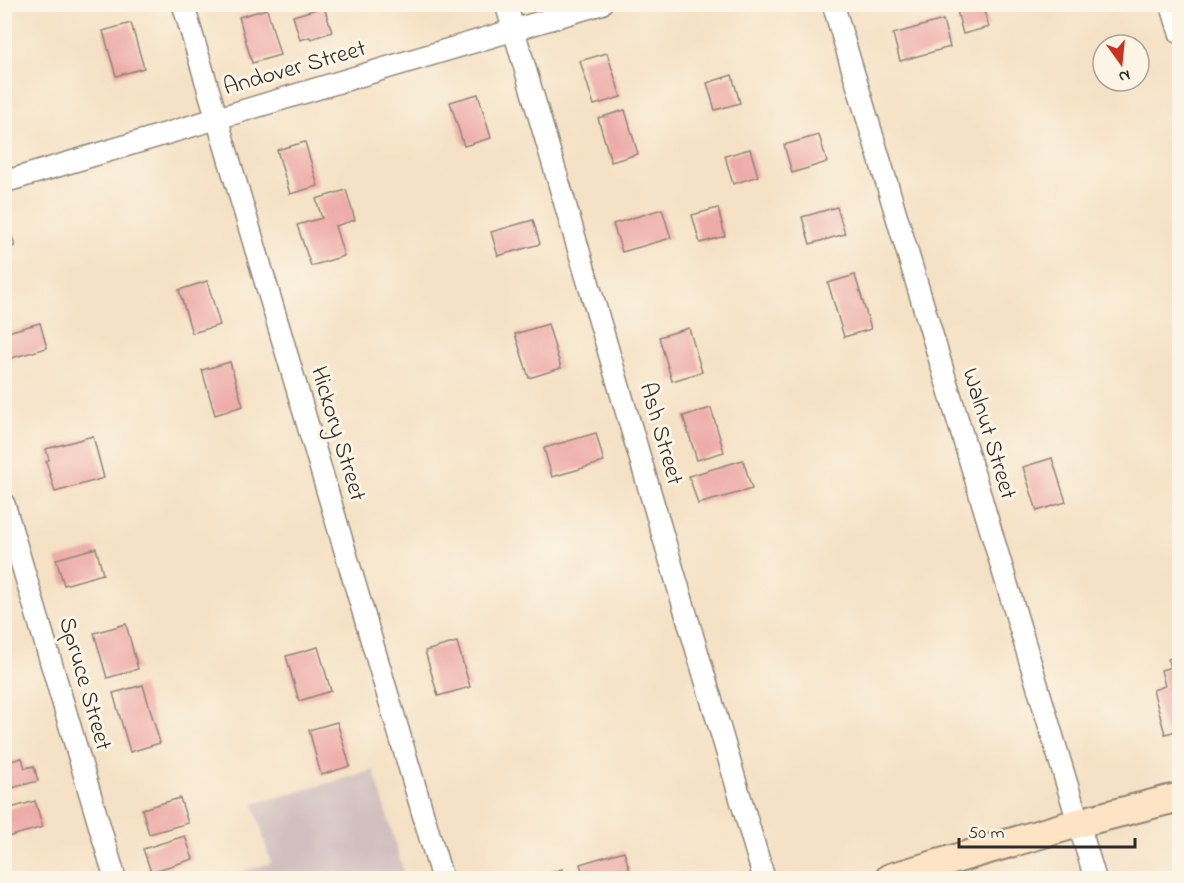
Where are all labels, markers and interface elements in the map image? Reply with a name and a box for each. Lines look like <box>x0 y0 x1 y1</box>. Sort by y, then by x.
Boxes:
street label: Andover Street <box>219 32 371 106</box>
north arrow <box>1091 33 1151 93</box>
text: N <box>1116 63 1133 89</box>
street label: Hickory Street <box>299 362 374 506</box>
street label: Walnut Street <box>951 364 1025 504</box>
street label: Ash Street <box>629 379 691 489</box>
street label: Spruce Street <box>48 613 120 755</box>
scale bar <box>959 811 1134 849</box>
text: 50 m <box>968 821 1005 847</box>

